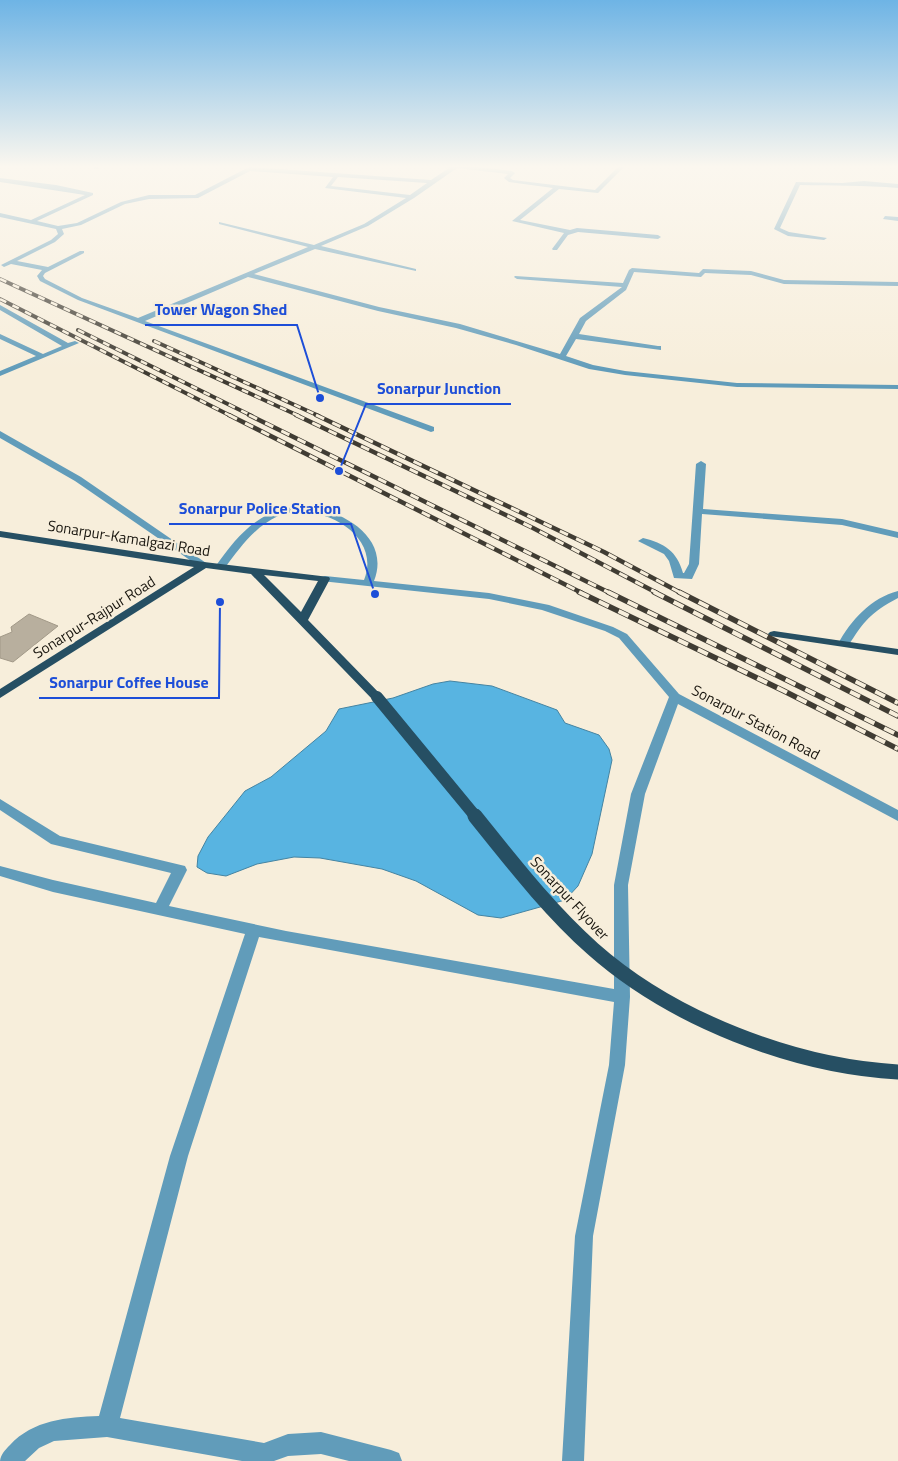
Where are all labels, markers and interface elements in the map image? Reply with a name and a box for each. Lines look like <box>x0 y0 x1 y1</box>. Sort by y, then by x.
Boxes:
callout: Tower Wagon Shed <box>145 294 297 325</box>
text: Tower Wagon Shed <box>155 297 287 321</box>
callout: Sonarpur Junction <box>366 373 511 404</box>
text: Sonarpur Junction <box>377 376 501 400</box>
callout: Sonarpur Police Station <box>169 493 351 524</box>
text: Sonarpur Police Station <box>179 496 341 520</box>
street label: Sonarpur-Kamalgazi Road <box>46 514 212 562</box>
street label: Sonarpur-Rajpur Road <box>28 570 160 664</box>
callout: Sonarpur Coffee House <box>39 667 219 698</box>
text: Sonarpur Coffee House <box>49 670 209 694</box>
street label: Sonarpur Station Road <box>688 678 824 766</box>
street label: Sonarpur Flyover <box>525 851 615 945</box>

